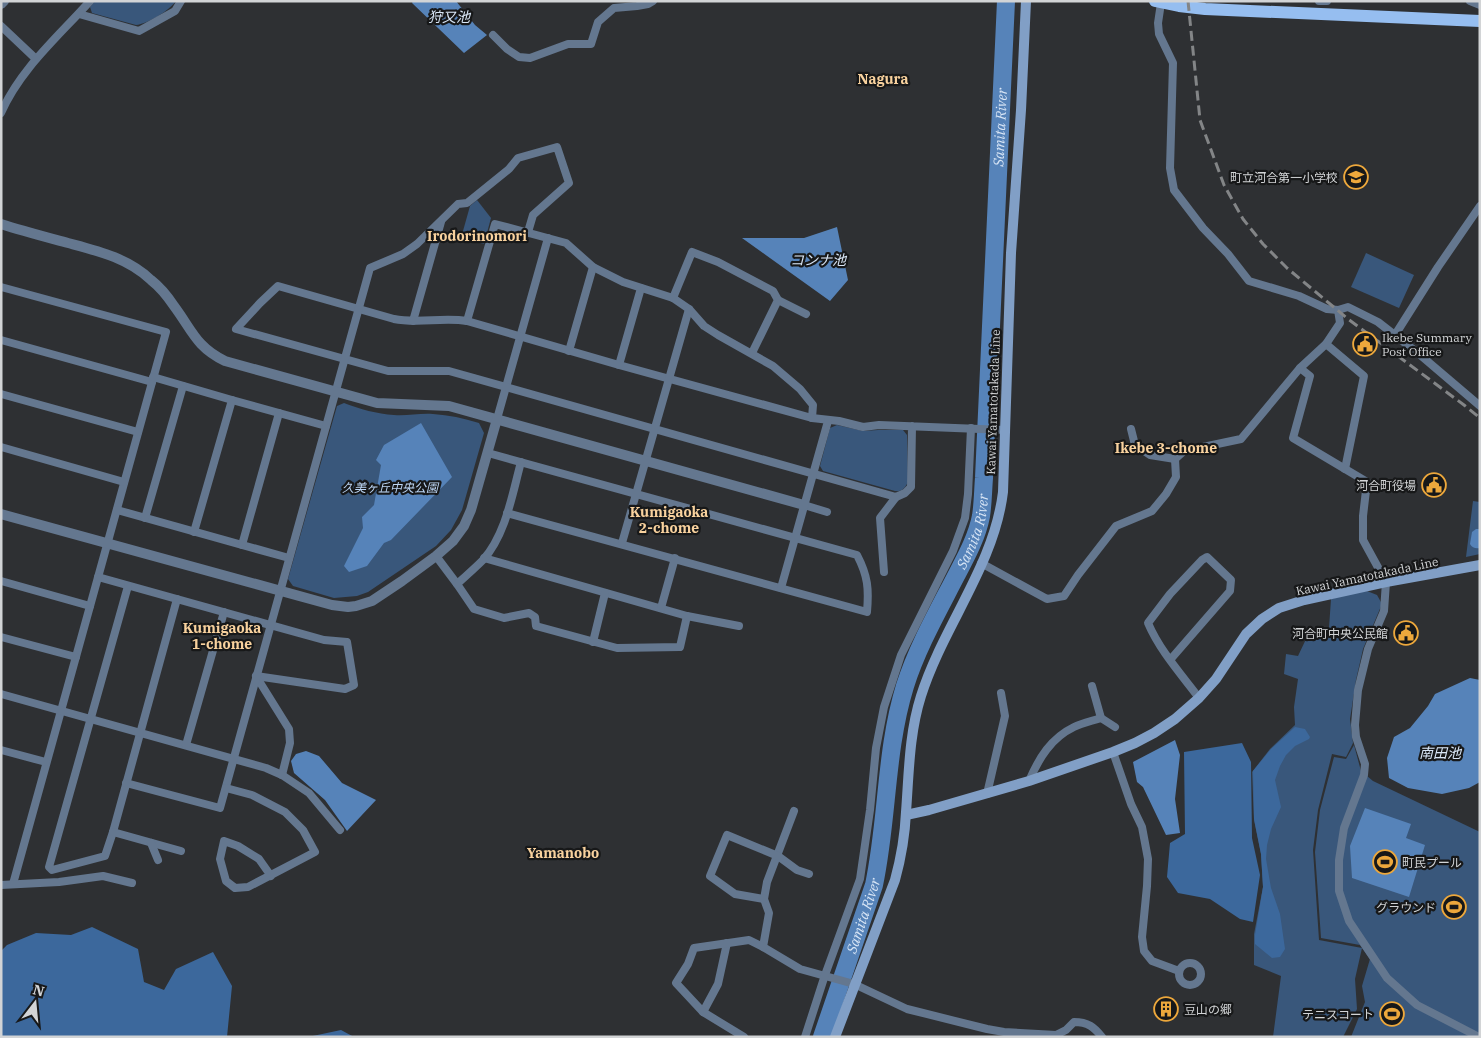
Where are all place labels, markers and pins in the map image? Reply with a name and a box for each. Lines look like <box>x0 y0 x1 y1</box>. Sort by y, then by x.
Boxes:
school or university icon: 町立河合第一小学校 <box>1343 164 1369 190</box>
place label: 町立河合第一小学校 <box>1230 170 1338 185</box>
place label: Ikebe Summary Post Office <box>1382 330 1473 359</box>
public building icon: Ikebe Summary Post Office <box>1352 331 1378 357</box>
public building icon: 河合町役場 <box>1421 472 1447 498</box>
place label: 河合町役場 <box>1356 478 1416 493</box>
public building icon: 河合町中央公民館 <box>1393 620 1419 646</box>
place label: 河合町中央公民館 <box>1292 626 1388 641</box>
sports icon: 町民プール <box>1372 849 1398 875</box>
place label: 町民プール <box>1402 855 1462 870</box>
sports icon: グラウンド <box>1441 894 1467 920</box>
place label: グラウンド <box>1376 900 1436 915</box>
building icon: 豆山の郷 <box>1153 996 1179 1022</box>
sports icon: テニスコート <box>1379 1001 1405 1027</box>
place label: 豆山の郷 <box>1184 1002 1232 1017</box>
place label: テニスコート <box>1302 1007 1374 1022</box>

